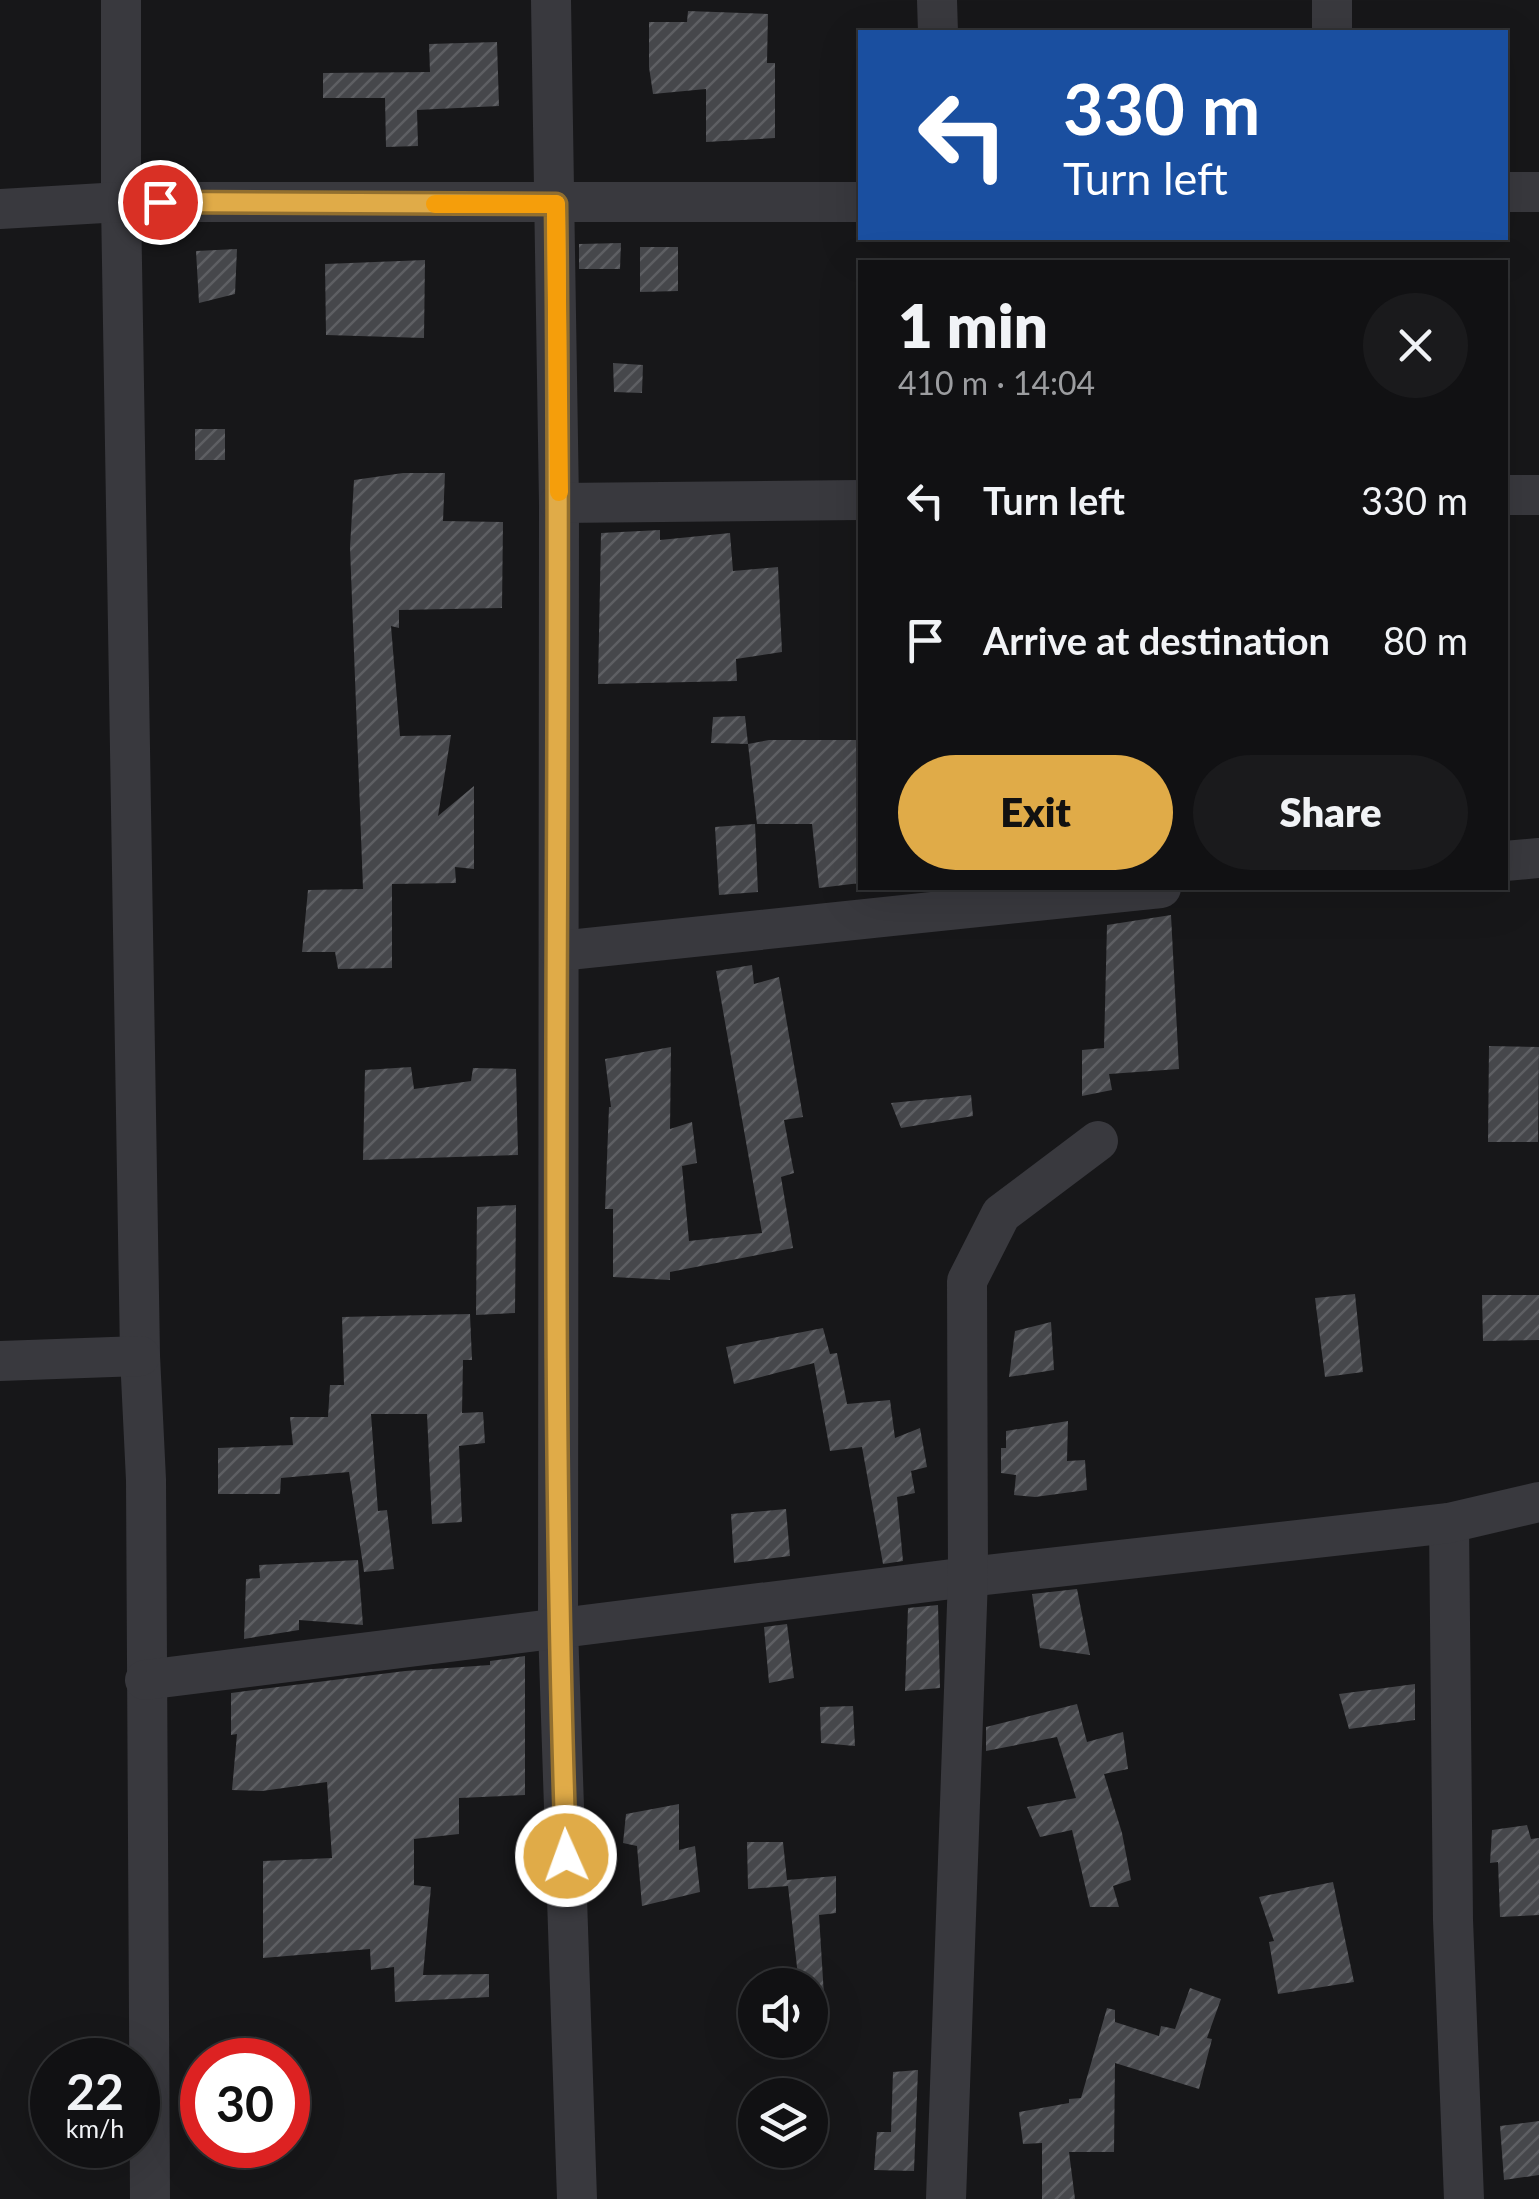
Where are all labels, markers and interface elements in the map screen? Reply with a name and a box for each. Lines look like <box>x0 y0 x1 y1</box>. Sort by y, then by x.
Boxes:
text: 330 m <box>1063 66 1260 150</box>
icon: left <box>898 70 1028 200</box>
text: Turn left <box>1063 151 1228 205</box>
pin <box>118 160 203 245</box>
icon: arrive <box>133 175 188 230</box>
text: 1 min <box>898 289 1048 361</box>
button: close <box>1363 293 1468 398</box>
text: 410 m · 14:04 <box>898 363 1095 402</box>
icon: left <box>898 473 953 528</box>
text: Turn left <box>983 477 1125 523</box>
text: 330 m <box>1361 477 1468 523</box>
icon: arrive <box>898 613 953 668</box>
text: Arrive at destination <box>983 617 1330 663</box>
text: 80 m <box>1383 617 1468 663</box>
button: Exit <box>898 755 1173 870</box>
button: Share <box>1193 755 1468 870</box>
position arrow <box>514 1804 618 1908</box>
map controls <box>738 1968 828 2168</box>
button: sound <box>738 1968 828 2058</box>
speed limit sign: 30 <box>180 2038 310 2168</box>
text: 22 <box>66 2061 124 2121</box>
button: layers <box>738 2078 828 2168</box>
text: km/h <box>66 2113 124 2143</box>

